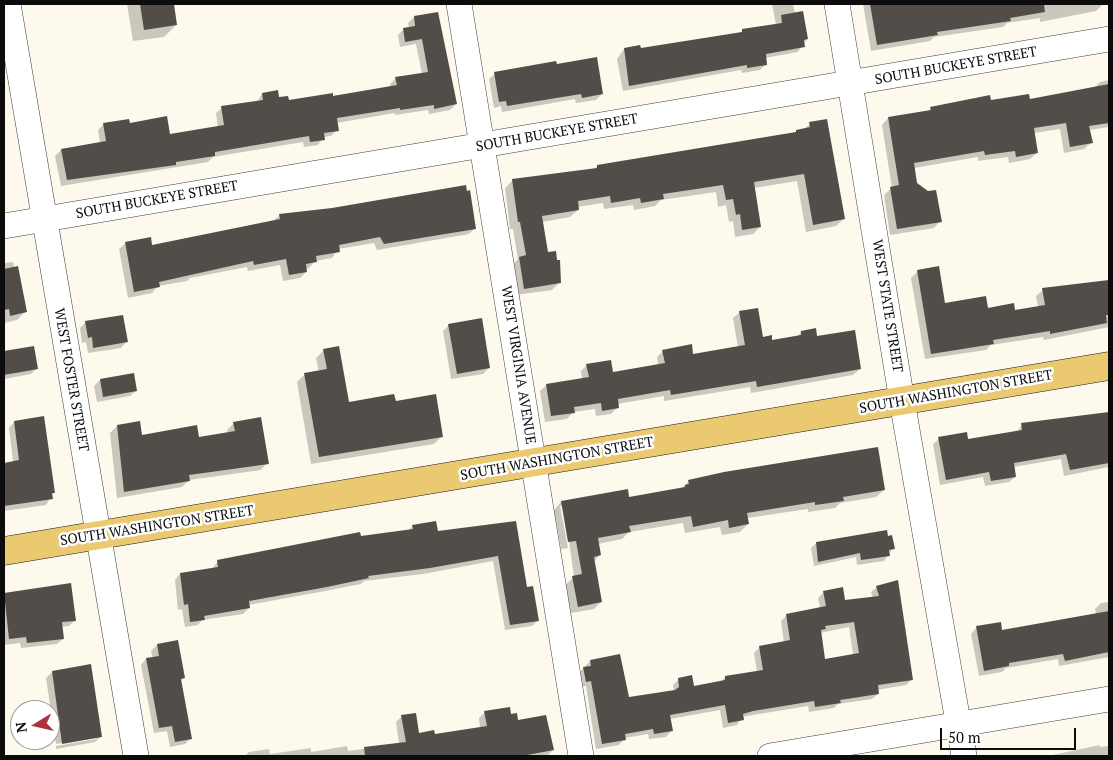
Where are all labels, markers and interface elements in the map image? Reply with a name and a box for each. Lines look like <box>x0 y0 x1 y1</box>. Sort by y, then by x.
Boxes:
street label: SOUTH BUCKEYE STREET <box>874 43 1038 89</box>
street label: SOUTH BUCKEYE STREET <box>475 110 639 156</box>
street label: SOUTH BUCKEYE STREET <box>75 177 239 223</box>
street label: WEST STATE STREET <box>868 238 906 374</box>
street label: WEST VIRGINIA AVENUE <box>497 285 539 445</box>
street label: WEST FOSTER STREET <box>50 307 92 453</box>
street label: SOUTH WASHINGTON STREET <box>858 367 1054 417</box>
street label: SOUTH WASHINGTON STREET <box>459 434 655 484</box>
street label: SOUTH WASHINGTON STREET <box>59 502 255 550</box>
north arrow <box>10 700 60 750</box>
scale bar <box>943 718 1079 750</box>
text: N <box>10 721 31 734</box>
text: 50 m <box>948 727 981 747</box>

